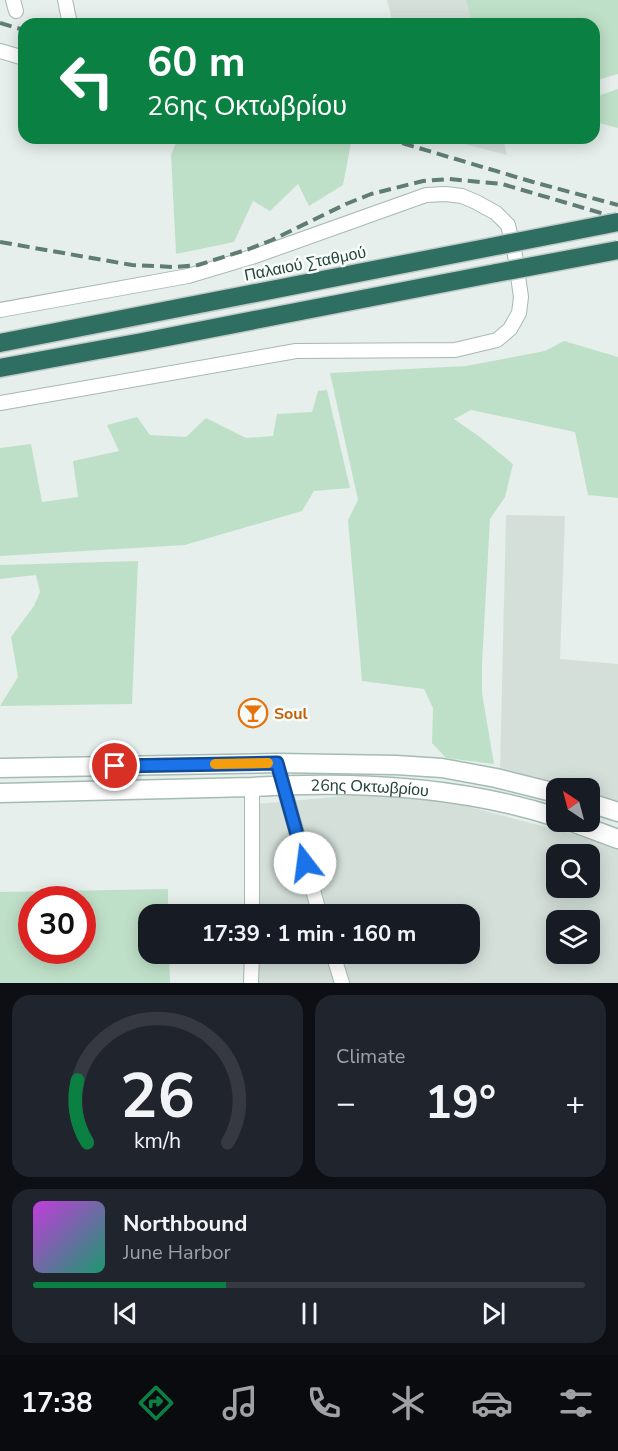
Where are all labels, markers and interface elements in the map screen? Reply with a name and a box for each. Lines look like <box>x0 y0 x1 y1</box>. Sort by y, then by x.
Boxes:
text: 60 m <box>147 34 246 91</box>
icon: left <box>48 42 126 120</box>
text: 26ης Οκτωβρίου <box>147 88 347 125</box>
street label: Παλαιού Σταθμού <box>242 241 368 287</box>
bar icon: Soul <box>237 697 269 729</box>
place label: Soul <box>274 703 308 725</box>
pin <box>89 740 140 791</box>
icon: arrive <box>98 749 131 782</box>
street label: 26ης Οκτωβρίου <box>310 775 430 802</box>
north arrow <box>546 778 600 832</box>
map controls <box>546 778 600 964</box>
position arrow <box>273 831 337 895</box>
button: search <box>546 844 600 898</box>
speed limit sign: 30 <box>18 886 96 964</box>
button: layers <box>546 910 600 964</box>
text: 17:39 · 1 min · 160 m <box>202 919 416 949</box>
text: Climate <box>336 1043 405 1070</box>
text: 26 <box>120 1054 195 1139</box>
text: 19° <box>425 1073 496 1134</box>
text: − <box>336 1081 356 1126</box>
text: + <box>565 1081 585 1126</box>
text: km/h <box>134 1126 181 1156</box>
text: Northbound <box>123 1209 247 1239</box>
text: June Harbor <box>123 1239 231 1266</box>
icon: previous <box>109 1297 142 1330</box>
icon: pause <box>293 1297 326 1330</box>
icon: next <box>477 1297 510 1330</box>
icon: directions <box>135 1382 177 1424</box>
icon: music <box>219 1382 261 1424</box>
icon: phone <box>303 1382 345 1424</box>
icon: climate <box>387 1382 429 1424</box>
icon: car <box>471 1382 513 1424</box>
icon: filters <box>555 1382 597 1424</box>
text: 17:38 <box>21 1385 93 1422</box>

